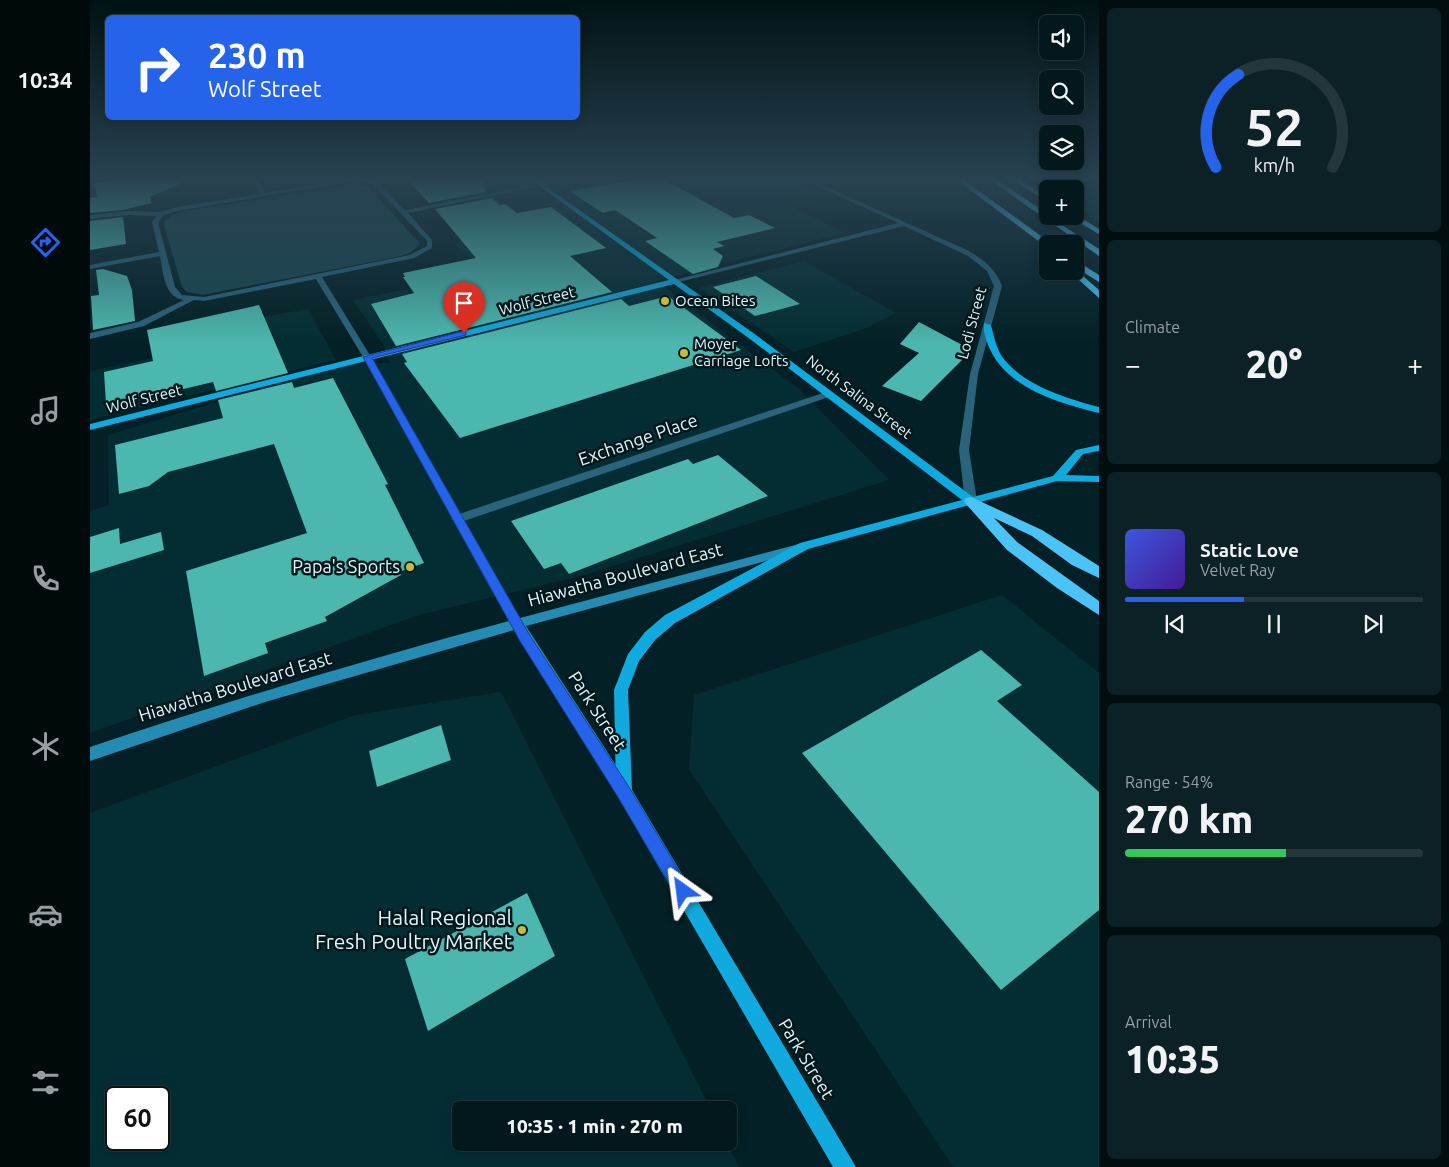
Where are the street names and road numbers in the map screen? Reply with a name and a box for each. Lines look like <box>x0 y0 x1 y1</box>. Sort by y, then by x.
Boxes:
street label: Wolf Street <box>497 283 577 318</box>
street label: Lodi Street <box>954 285 989 361</box>
street label: North Salina Street <box>803 351 916 442</box>
street label: Wolf Street <box>104 381 184 416</box>
street label: Exchange Place <box>575 409 700 469</box>
street label: Hiawatha Boulevard East <box>525 538 724 610</box>
street label: Hiawatha Boulevard East <box>136 647 334 725</box>
street label: Park Street <box>565 667 631 754</box>
street label: Park Street <box>775 1015 839 1102</box>

